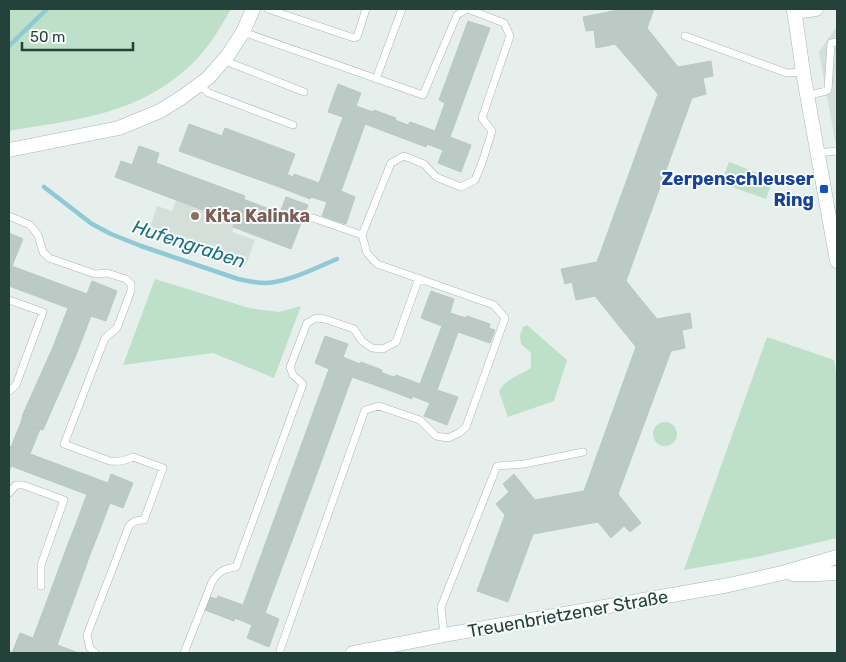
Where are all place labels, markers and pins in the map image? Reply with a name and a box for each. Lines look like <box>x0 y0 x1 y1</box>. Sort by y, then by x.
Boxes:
place label: Zerpenschleuser Ring <box>661 168 814 211</box>
marker: Zerpenschleuser Ring <box>818 183 830 195</box>
place label: Kita Kalinka <box>205 205 310 227</box>
marker: Kita Kalinka <box>189 210 201 222</box>

